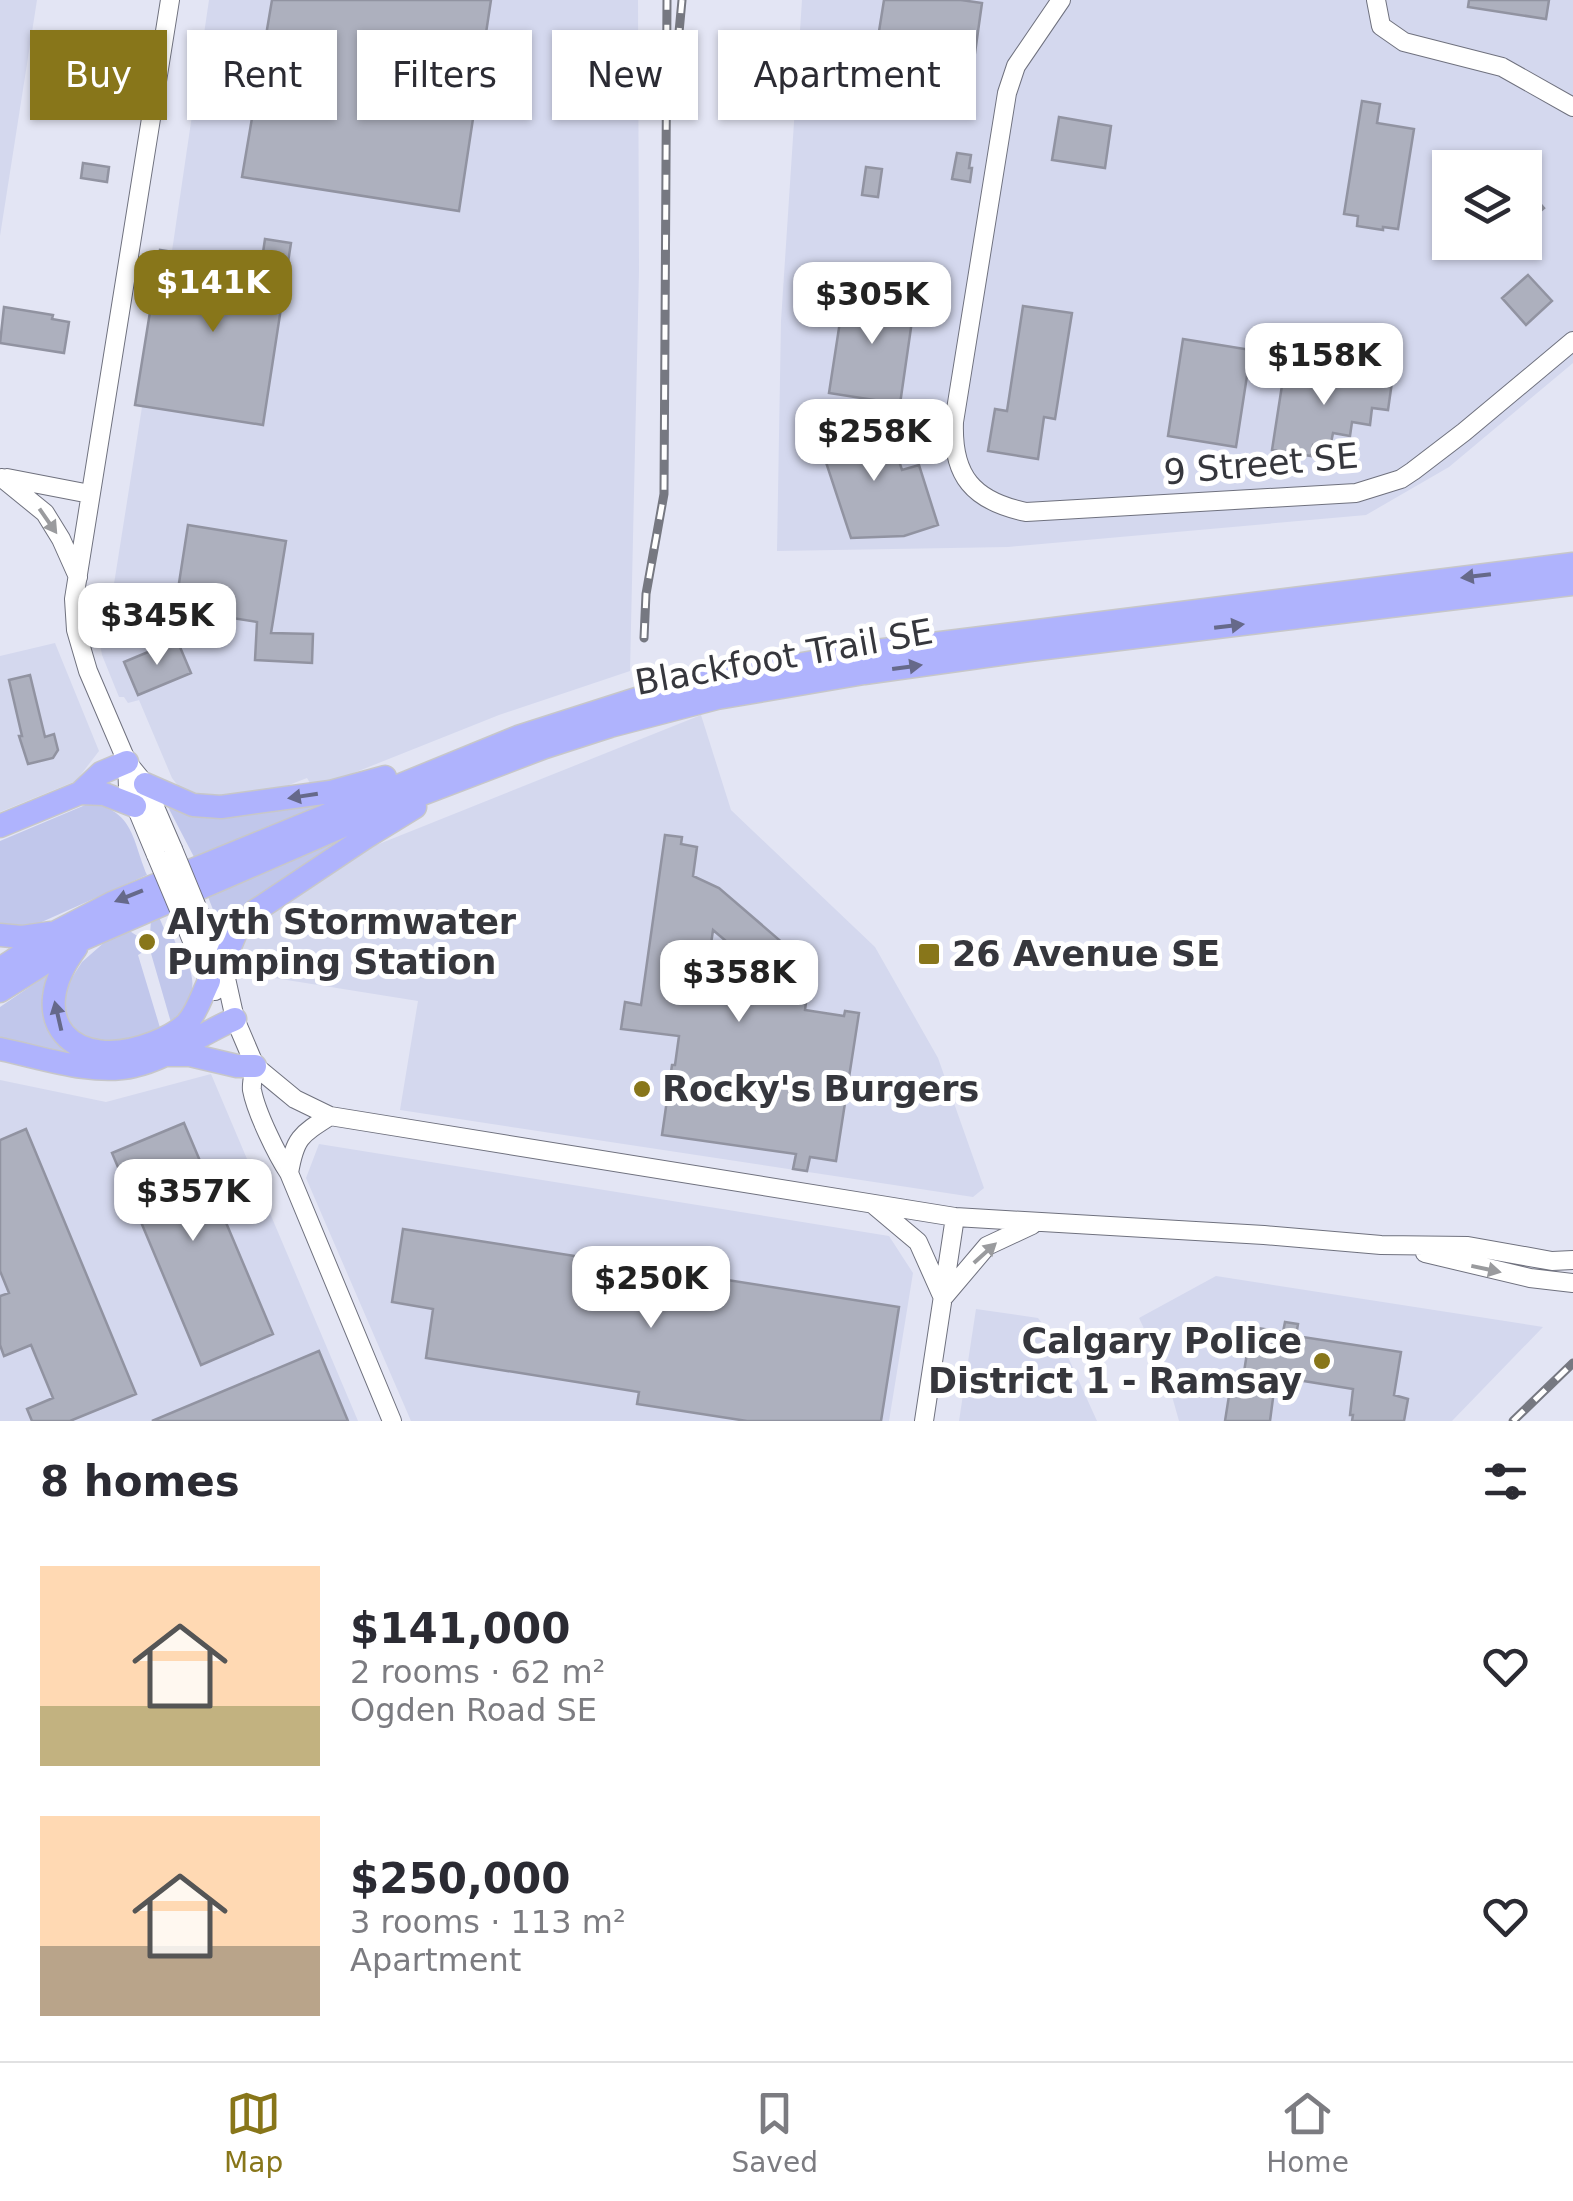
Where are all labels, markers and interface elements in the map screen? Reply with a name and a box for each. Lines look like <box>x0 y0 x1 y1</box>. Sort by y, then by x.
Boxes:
chip: Buy <box>30 30 167 120</box>
chip: Rent <box>187 30 337 120</box>
chip: Filters <box>357 30 532 120</box>
chip: New <box>552 30 698 120</box>
chip: Apartment <box>718 30 976 120</box>
map controls <box>1432 150 1542 260</box>
button: layers <box>1432 150 1542 260</box>
pin: $141K <box>143 250 283 335</box>
pin: $305K <box>802 262 942 347</box>
text: $141K <box>156 263 270 301</box>
text: $305K <box>815 275 929 313</box>
pin: $158K <box>1254 323 1394 408</box>
text: $158K <box>1267 336 1381 374</box>
pin: $258K <box>804 399 944 484</box>
text: $258K <box>817 412 931 450</box>
street label: 9 Street SE <box>1162 436 1360 492</box>
one-way arrow <box>38 507 57 534</box>
one-way arrow <box>1460 568 1492 584</box>
pin: $345K <box>87 583 227 668</box>
text: $345K <box>100 596 214 634</box>
street label: Blackfoot Trail SE <box>632 611 936 703</box>
one-way arrow <box>1214 618 1245 634</box>
one-way arrow <box>891 659 923 675</box>
one-way arrow <box>287 788 318 804</box>
one-way arrow <box>114 888 144 904</box>
place label: Alyth Stormwater Pumping Station <box>167 902 517 982</box>
marker: Alyth Stormwater Pumping Station <box>136 931 158 953</box>
place label: 26 Avenue SE <box>952 934 1220 974</box>
pin: $358K <box>669 940 809 1025</box>
marker: 26 Avenue SE <box>916 941 942 967</box>
text: $358K <box>682 953 796 991</box>
one-way arrow <box>50 1000 66 1031</box>
place label: Rocky's Burgers <box>662 1069 979 1109</box>
marker: Rocky's Burgers <box>631 1078 653 1100</box>
pin: $357K <box>123 1159 263 1244</box>
text: $357K <box>136 1172 250 1210</box>
one-way arrow <box>972 1242 997 1264</box>
pin: $250K <box>581 1246 721 1331</box>
text: $250K <box>594 1259 708 1297</box>
one-way arrow <box>1471 1262 1502 1277</box>
place label: Calgary Police District 1 - Ramsay <box>928 1321 1302 1401</box>
marker: Calgary Police District 1 - Ramsay <box>1311 1350 1333 1372</box>
icon: filters <box>1478 1454 1533 1509</box>
text: 8 homes <box>40 1457 240 1506</box>
text: $141,000 <box>350 1604 571 1653</box>
icon: home <box>120 1606 240 1726</box>
icon: heart <box>1478 1639 1533 1694</box>
text: 2 rooms · 62 m² <box>350 1653 605 1691</box>
text: Ogden Road SE <box>350 1691 597 1729</box>
text: $250,000 <box>350 1854 571 1903</box>
icon: home <box>120 1856 240 1976</box>
icon: heart <box>1478 1889 1533 1944</box>
text: 3 rooms · 113 m² <box>350 1903 626 1941</box>
text: Apartment <box>350 1941 521 1979</box>
tab: Map <box>224 2086 283 2179</box>
tab: Saved <box>731 2086 818 2179</box>
tab: Home <box>1266 2086 1349 2179</box>

